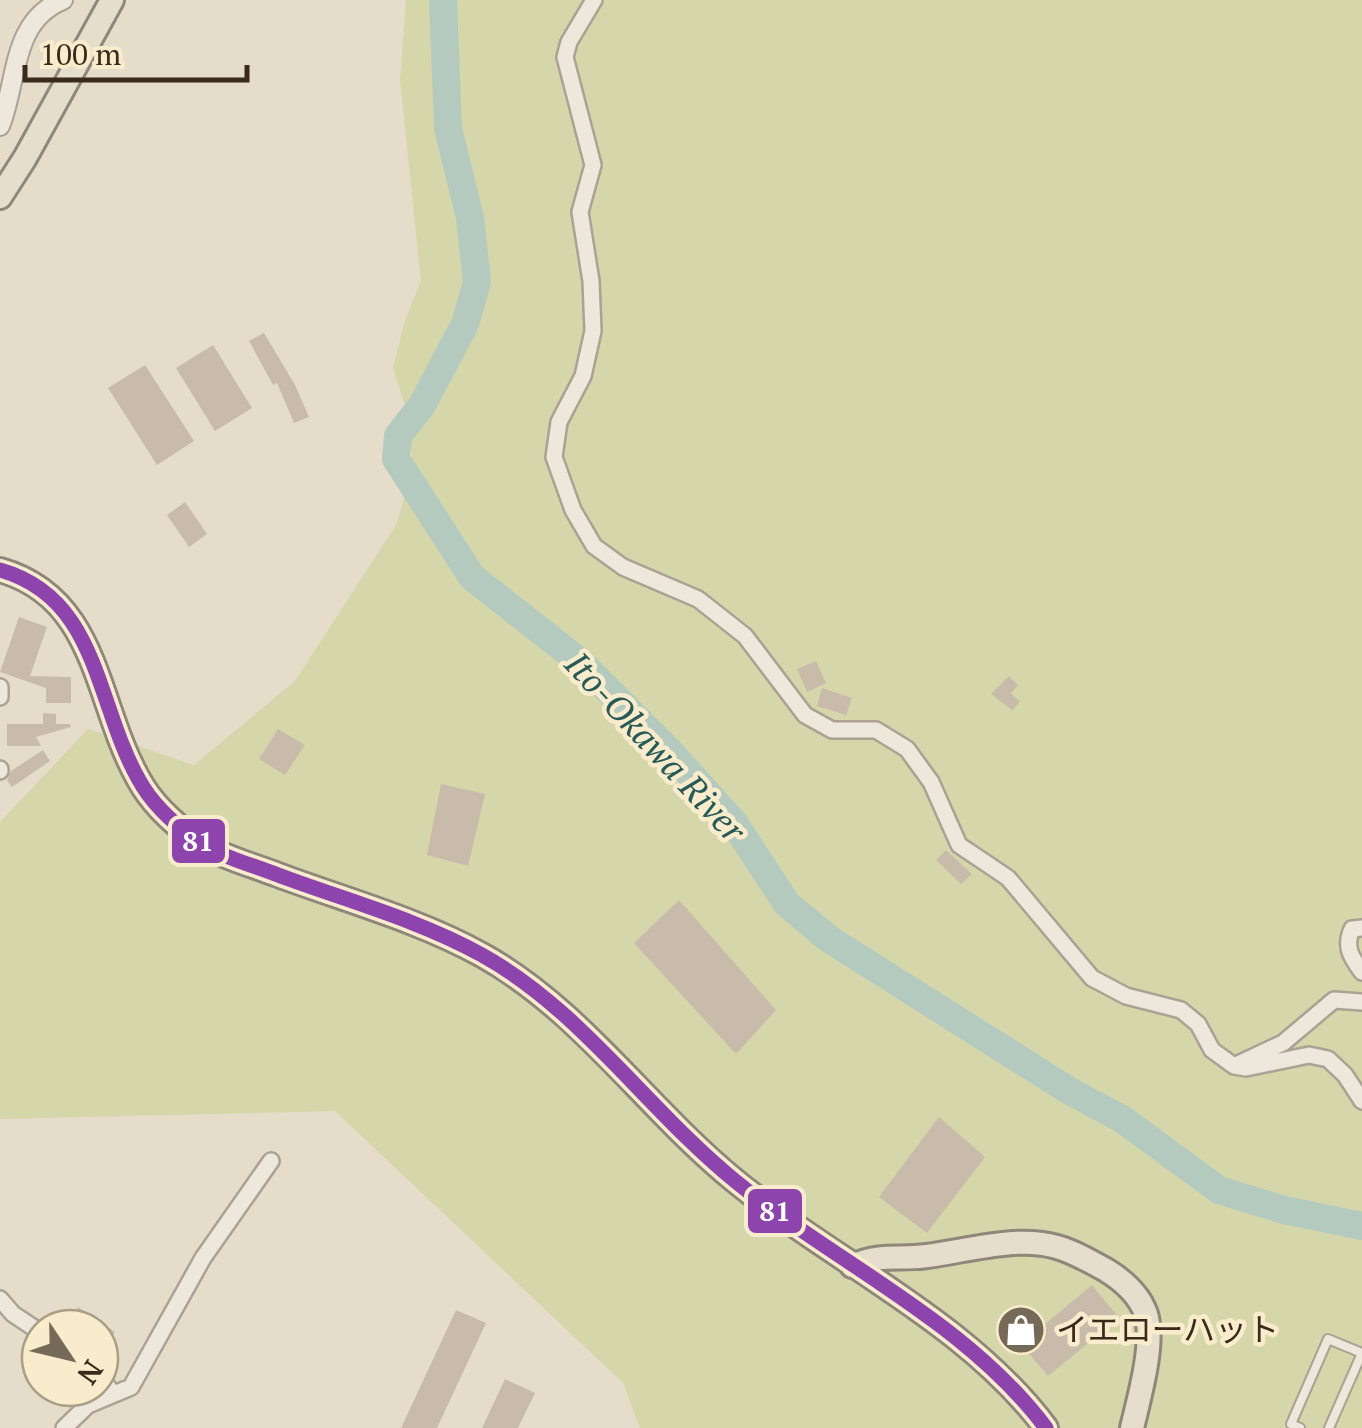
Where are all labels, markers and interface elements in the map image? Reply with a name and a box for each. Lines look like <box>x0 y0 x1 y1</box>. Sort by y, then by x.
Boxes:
scale bar <box>25 20 248 82</box>
text: 100 m <box>40 34 121 74</box>
water label: Ito-Okawa River <box>555 640 757 853</box>
line badge: 81 <box>170 817 227 865</box>
text: 81 <box>182 822 214 859</box>
line badge: 81 <box>746 1187 804 1235</box>
text: 81 <box>759 1192 791 1229</box>
shop icon: イエローハット <box>995 1304 1047 1356</box>
north arrow <box>20 1308 120 1408</box>
place label: イエローハット <box>1056 1308 1279 1350</box>
text: N <box>70 1353 112 1392</box>

